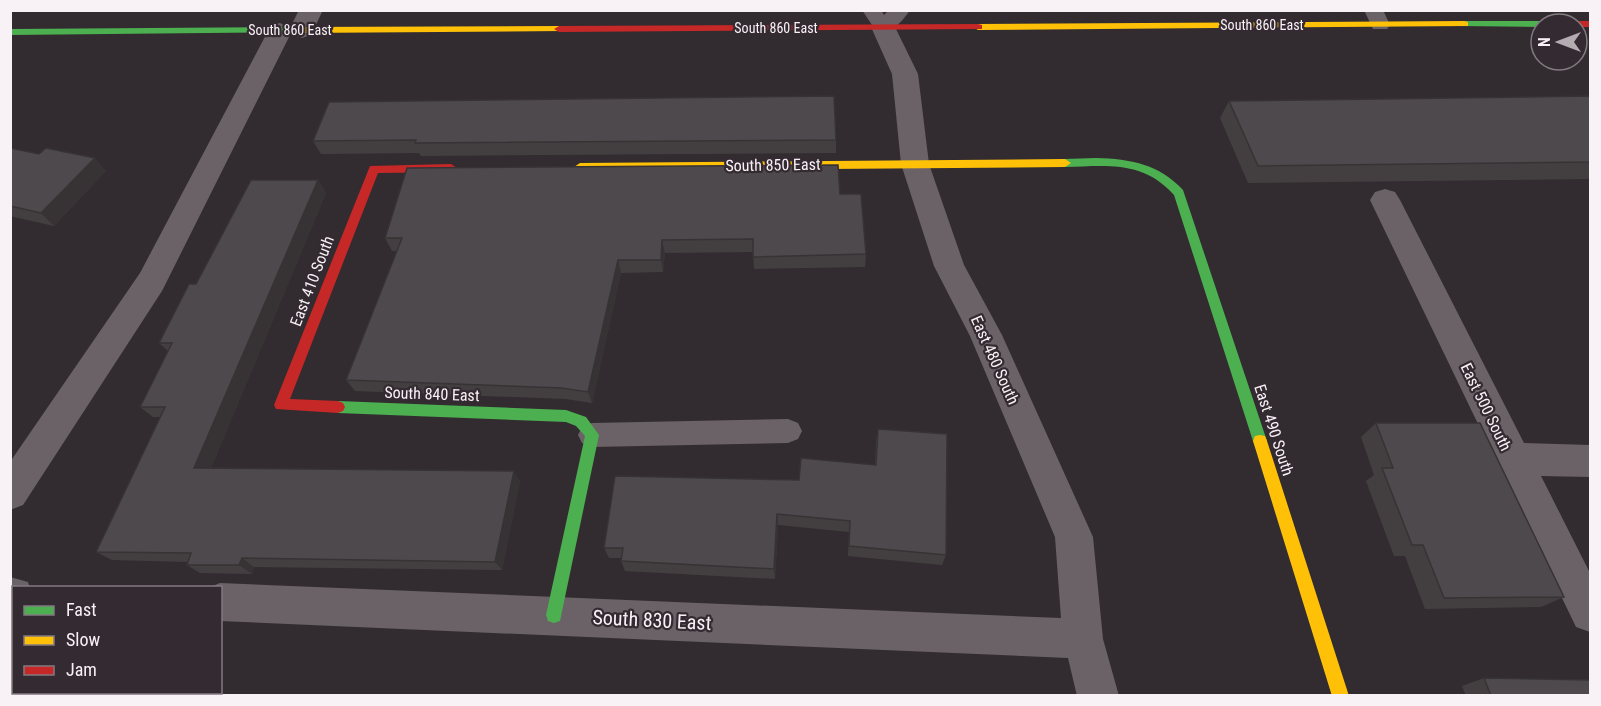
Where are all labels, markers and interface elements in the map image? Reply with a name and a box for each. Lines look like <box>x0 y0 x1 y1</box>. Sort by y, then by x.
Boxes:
north arrow <box>1529 12 1589 72</box>
street label: South 860 East <box>1220 17 1304 33</box>
street label: South 860 East <box>734 20 818 36</box>
street label: South 860 East <box>248 22 332 38</box>
text: N <box>1535 37 1554 47</box>
street label: South 850 East <box>725 155 821 175</box>
street label: East 410 South <box>286 233 338 329</box>
street label: East 480 South <box>967 313 1023 407</box>
street label: East 500 South <box>1457 360 1515 454</box>
street label: East 490 South <box>1250 382 1298 478</box>
street label: South 840 East <box>384 383 480 405</box>
legend <box>12 586 222 694</box>
text: Fast <box>66 599 97 620</box>
street label: South 830 East <box>592 605 712 635</box>
text: Slow <box>66 629 101 650</box>
text: Jam <box>66 659 97 680</box>

